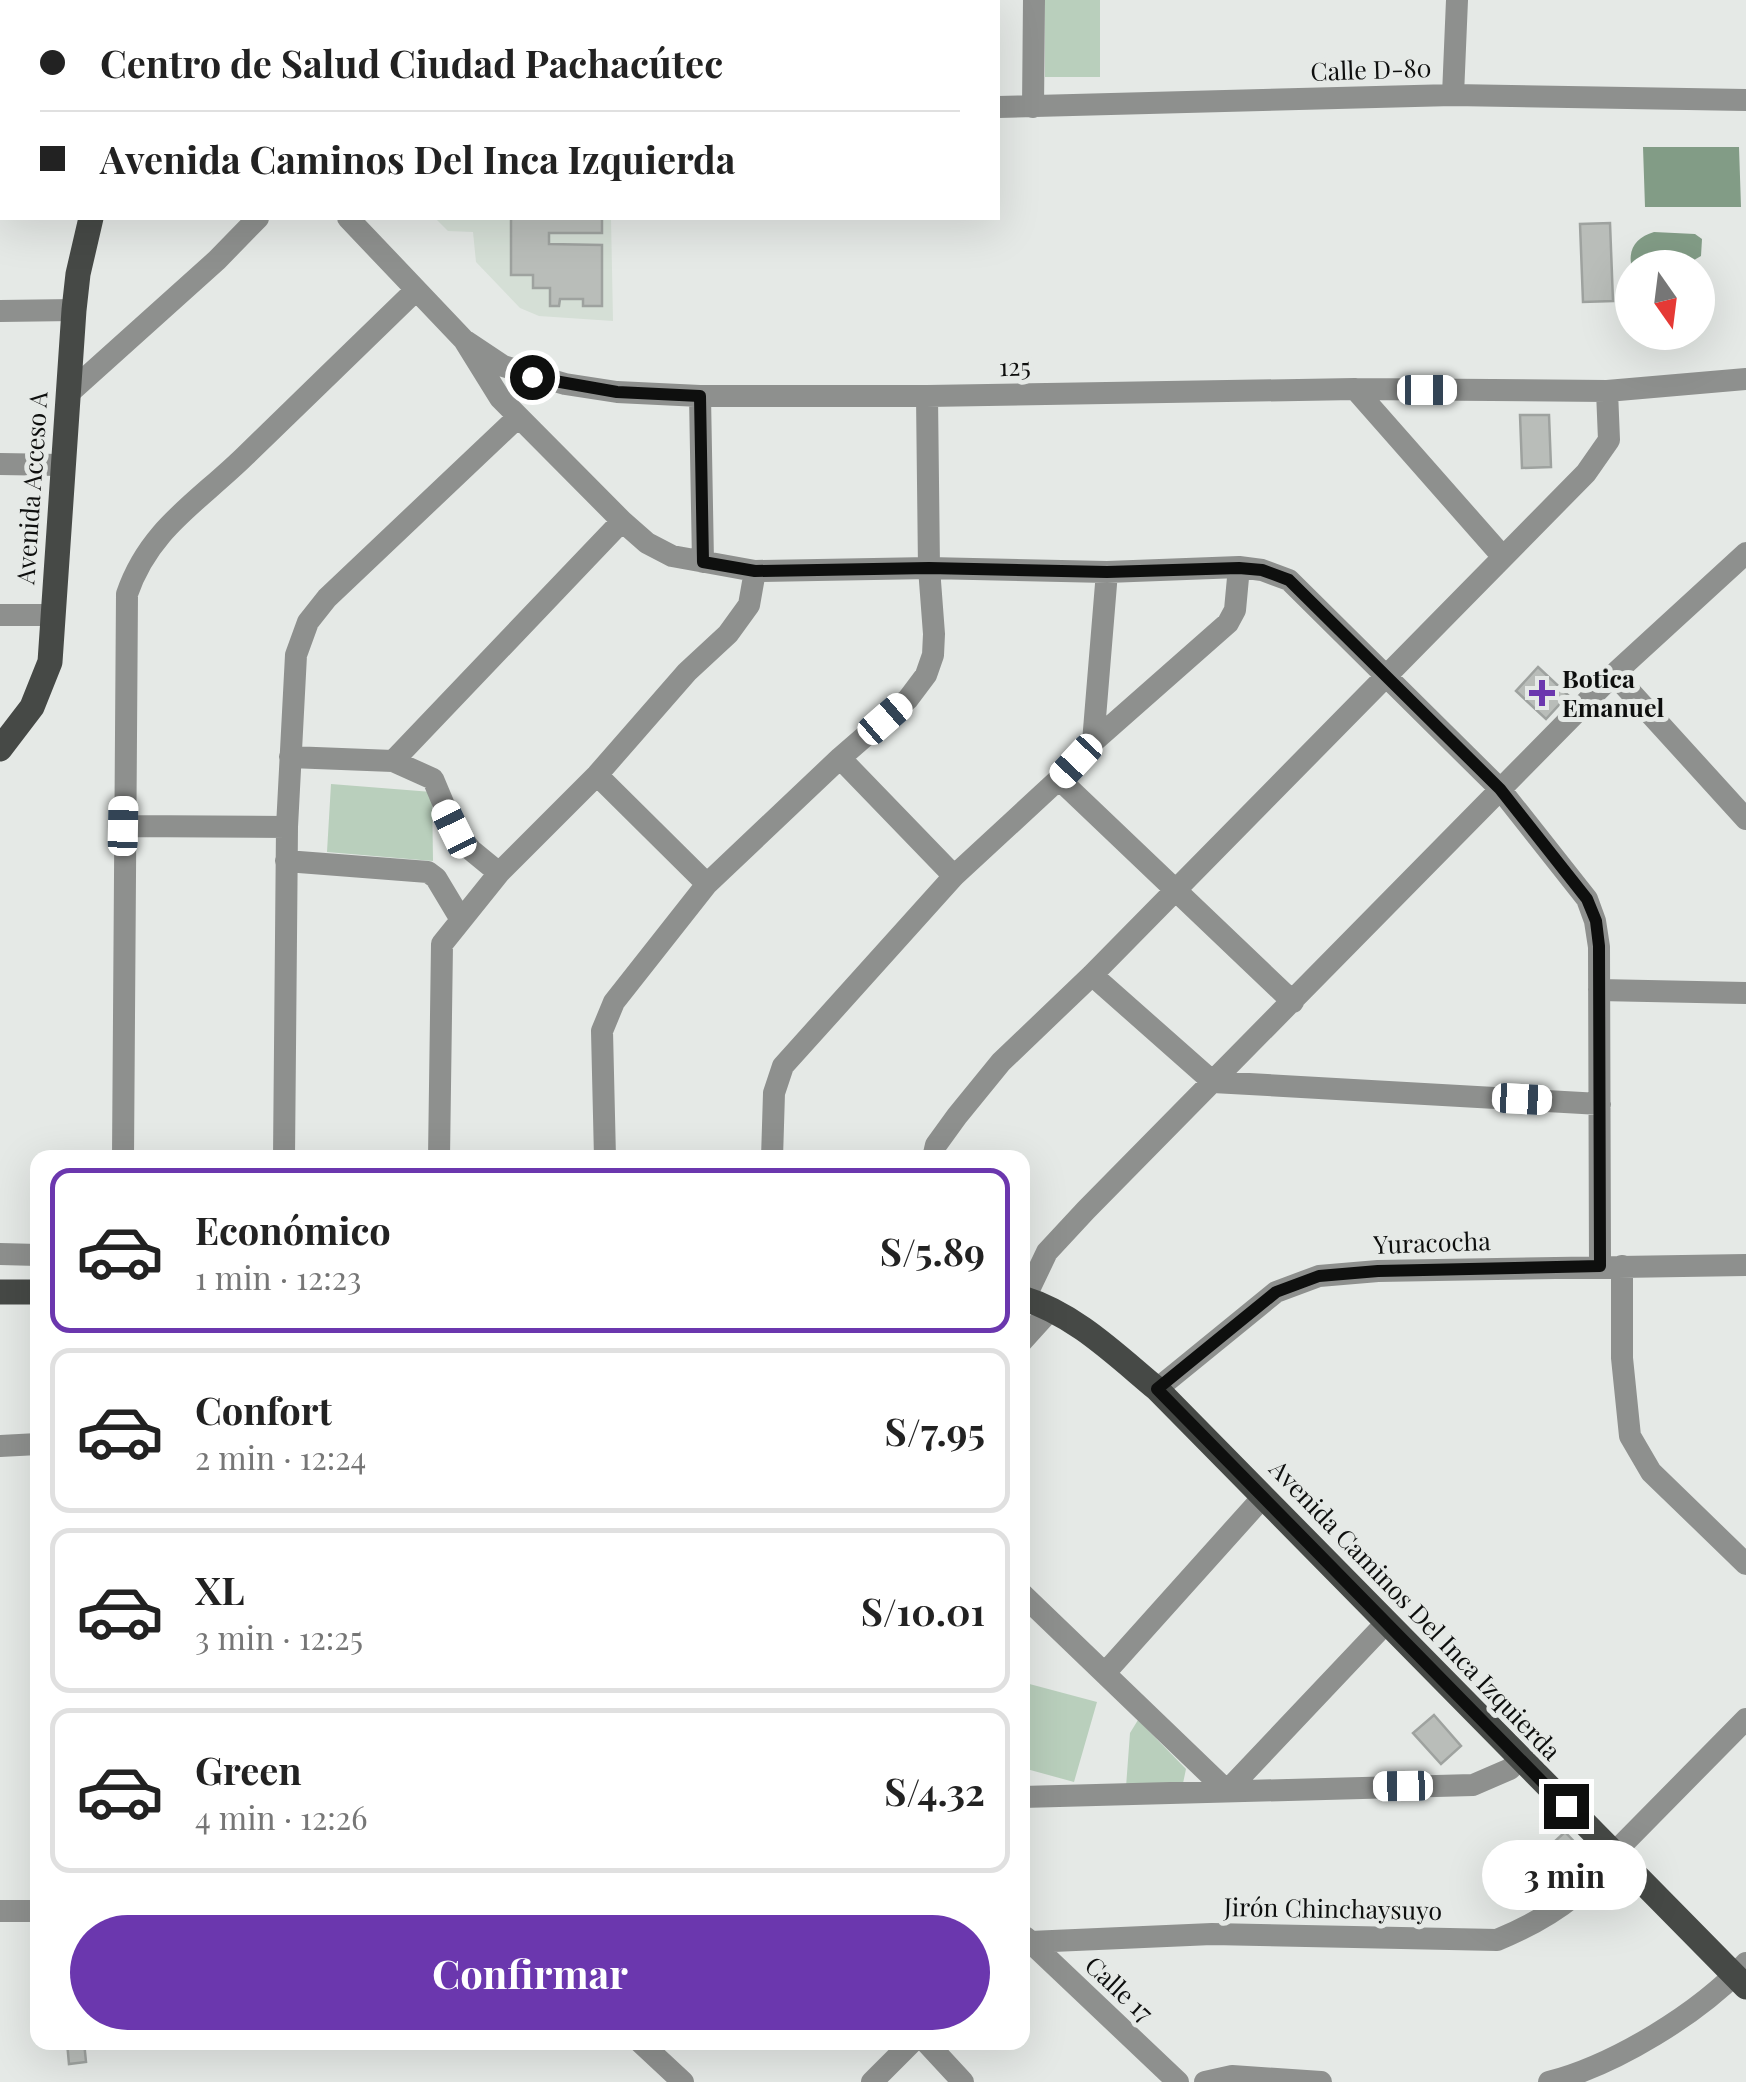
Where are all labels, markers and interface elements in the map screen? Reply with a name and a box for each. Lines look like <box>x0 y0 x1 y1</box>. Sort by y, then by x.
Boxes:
text: Centro de Salud Ciudad Pachacútec <box>100 37 723 88</box>
street label: Calle D-80 <box>1310 50 1432 87</box>
text: Avenida Caminos Del Inca Izquierda <box>100 133 736 184</box>
north arrow <box>1615 250 1715 350</box>
map controls <box>1615 250 1715 350</box>
street label: 125 <box>999 349 1031 382</box>
route start <box>510 355 555 400</box>
car <box>1397 375 1457 405</box>
street label: Avenida Acceso A <box>7 390 54 587</box>
place label: Botica Emanuel <box>1562 661 1665 723</box>
marker: Botica Emanuel <box>1531 682 1553 704</box>
car <box>853 688 917 750</box>
car <box>1045 729 1107 793</box>
car <box>427 795 481 863</box>
car <box>107 796 139 856</box>
car <box>1491 1082 1553 1116</box>
text: Económico <box>195 1204 391 1255</box>
icon: car <box>75 1206 165 1296</box>
street label: Yuracocha <box>1372 1223 1492 1260</box>
text: S/5.89 <box>880 1225 985 1276</box>
text: 1 min · 12:23 <box>195 1255 362 1298</box>
text: Confort <box>195 1384 332 1435</box>
icon: car <box>75 1386 165 1476</box>
text: S/7.95 <box>885 1405 985 1456</box>
text: 2 min · 12:24 <box>195 1435 366 1478</box>
street label: Avenida Caminos Del Inca Izquierda <box>1263 1451 1569 1767</box>
text: XL <box>195 1564 244 1615</box>
icon: car <box>75 1566 165 1656</box>
text: S/10.01 <box>861 1585 985 1636</box>
text: 3 min · 12:25 <box>195 1615 363 1658</box>
text: Green <box>195 1744 302 1795</box>
icon: car <box>75 1746 165 1836</box>
text: S/4.32 <box>884 1765 985 1816</box>
car <box>1373 1770 1433 1802</box>
route end <box>1544 1784 1589 1829</box>
text: 4 min · 12:26 <box>195 1795 368 1838</box>
callout: 3 min <box>1484 1841 1648 1911</box>
text: 3 min <box>1524 1853 1605 1896</box>
street label: Jirón Chinchaysuyo <box>1223 1889 1442 1926</box>
button: Confirmar <box>70 1915 990 2030</box>
street label: Calle 17 <box>1079 1948 1161 2028</box>

